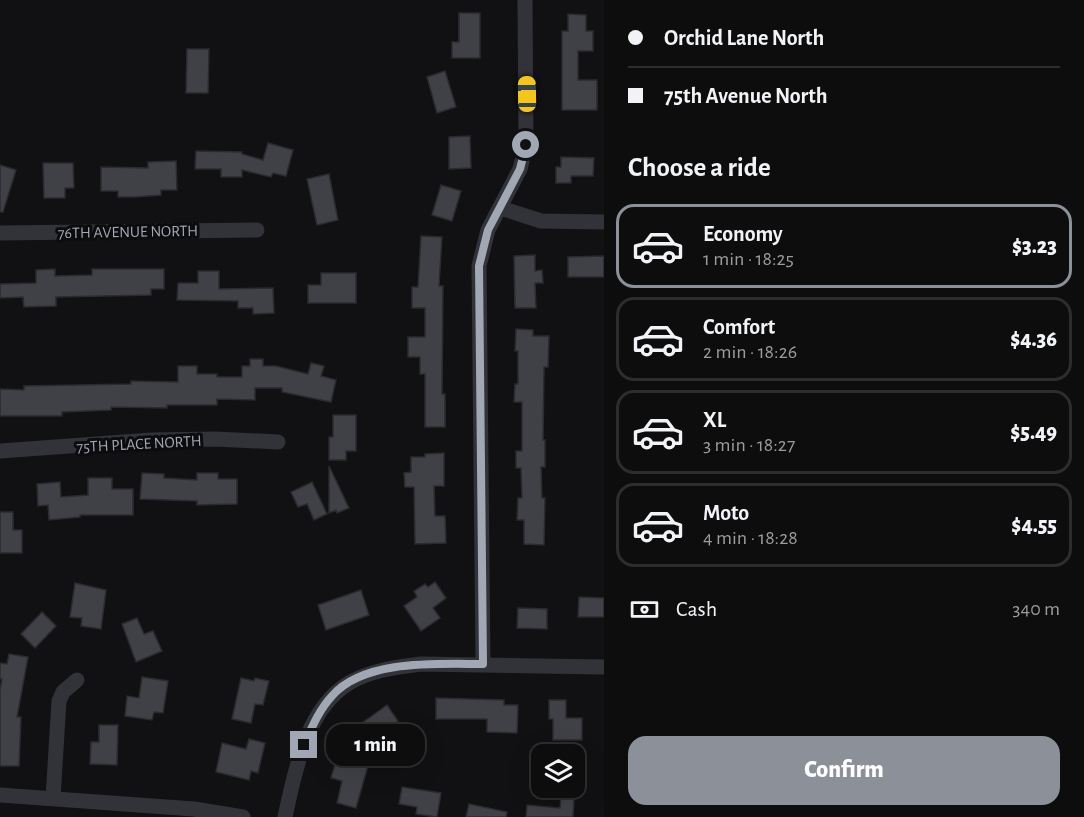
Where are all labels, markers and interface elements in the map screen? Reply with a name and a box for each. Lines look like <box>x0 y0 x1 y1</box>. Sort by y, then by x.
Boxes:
text: Orchid Lane North <box>664 27 824 49</box>
car <box>518 76 536 112</box>
text: 75th Avenue North <box>664 85 827 107</box>
route start <box>512 131 539 158</box>
text: Choose a ride <box>628 154 771 181</box>
icon: car <box>631 219 685 273</box>
street label: 76TH AVENUE NORTH <box>58 223 198 241</box>
text: Economy <box>703 223 783 245</box>
text: $3.23 <box>1012 235 1057 257</box>
text: 1 min · 18:25 <box>703 249 794 269</box>
icon: car <box>631 312 685 366</box>
text: Comfort <box>703 316 775 338</box>
text: $4.36 <box>1010 328 1057 350</box>
text: 2 min · 18:26 <box>703 342 797 362</box>
icon: car <box>631 405 685 459</box>
text: XL <box>703 409 726 431</box>
text: $5.49 <box>1010 421 1057 443</box>
street label: 75TH PLACE NORTH <box>76 433 202 455</box>
text: 3 min · 18:27 <box>703 435 795 455</box>
icon: car <box>631 498 685 552</box>
text: Moto <box>703 502 749 524</box>
text: $4.55 <box>1011 514 1057 536</box>
text: 4 min · 18:28 <box>703 528 798 548</box>
icon: cash <box>628 593 661 626</box>
text: Cash <box>676 598 717 620</box>
text: 340 m <box>1012 599 1060 619</box>
callout: 1 min <box>325 724 424 766</box>
route end <box>290 731 317 758</box>
text: 1 min <box>354 735 397 755</box>
button: Confirm <box>628 736 1060 805</box>
map controls <box>531 744 585 798</box>
button: layers <box>531 744 585 798</box>

